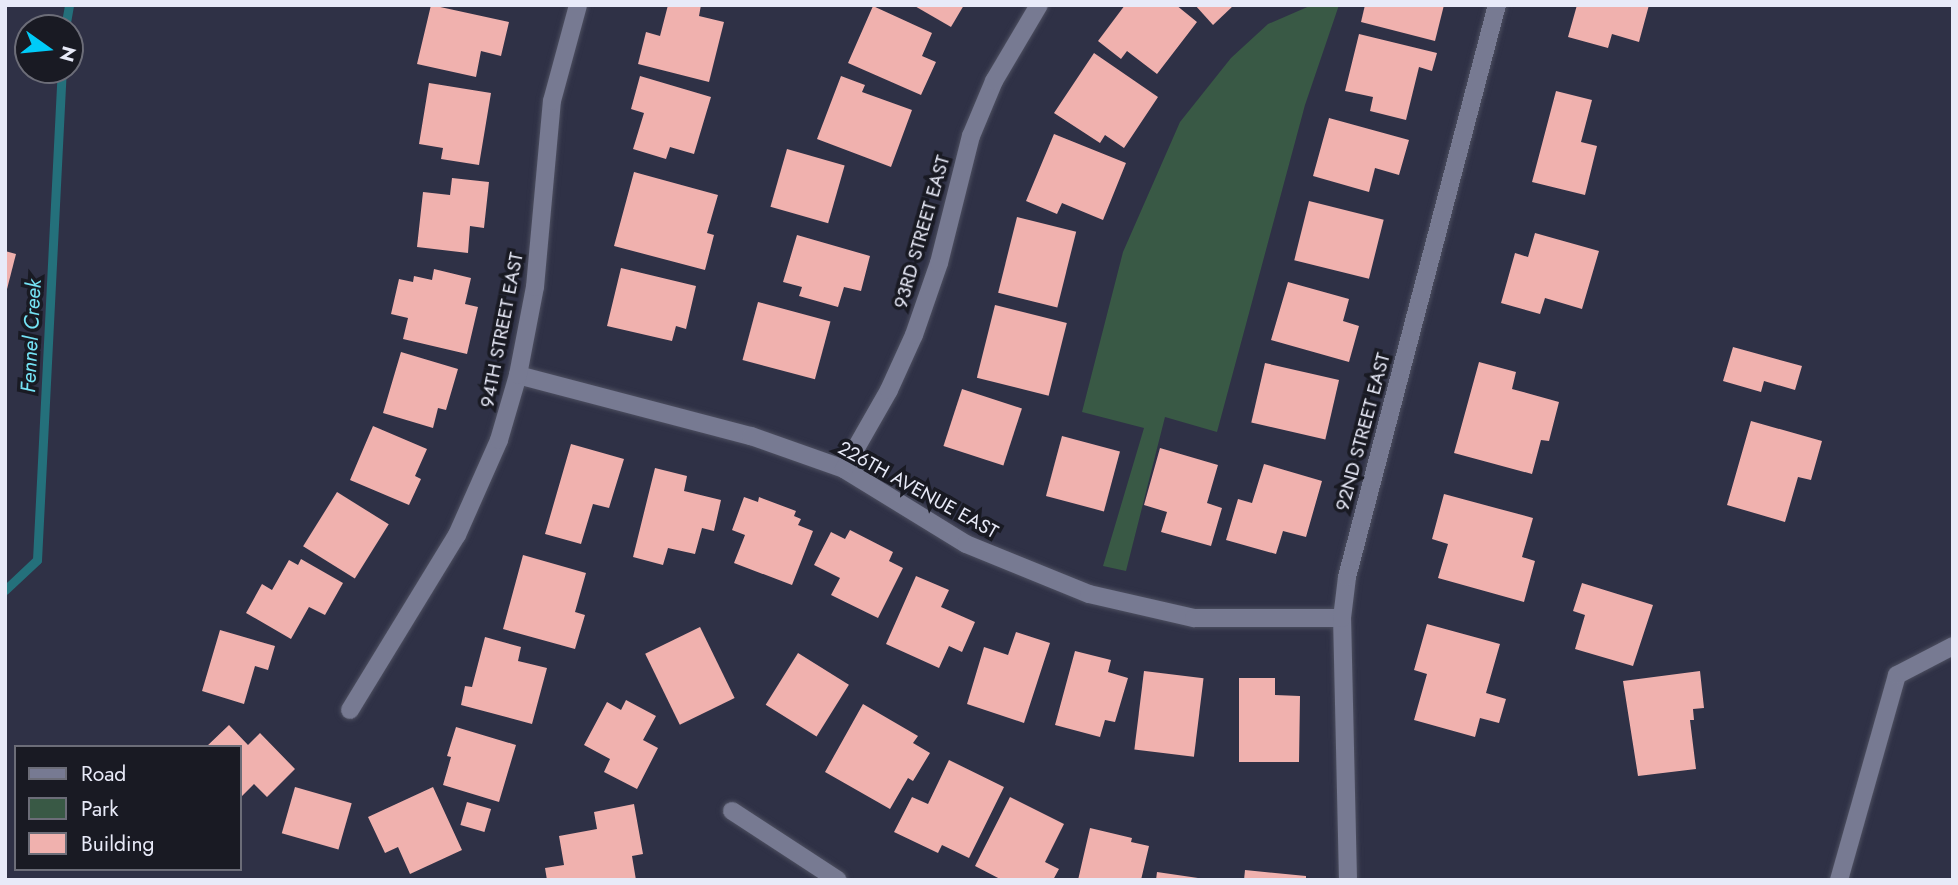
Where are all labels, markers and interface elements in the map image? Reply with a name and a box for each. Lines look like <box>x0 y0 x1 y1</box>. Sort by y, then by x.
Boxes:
north arrow <box>14 14 84 84</box>
text: N <box>53 43 83 65</box>
street label: 93RD STREET EAST <box>889 153 955 311</box>
street label: 94TH STREET EAST <box>476 250 528 410</box>
water label: Fennel Creek <box>15 279 47 393</box>
street label: 92ND STREET EAST <box>1331 350 1395 514</box>
street label: 226TH AVENUE EAST <box>834 437 1002 543</box>
legend <box>14 745 242 871</box>
text: Road <box>81 759 126 789</box>
text: Park <box>81 794 118 824</box>
text: Building <box>81 829 154 859</box>

